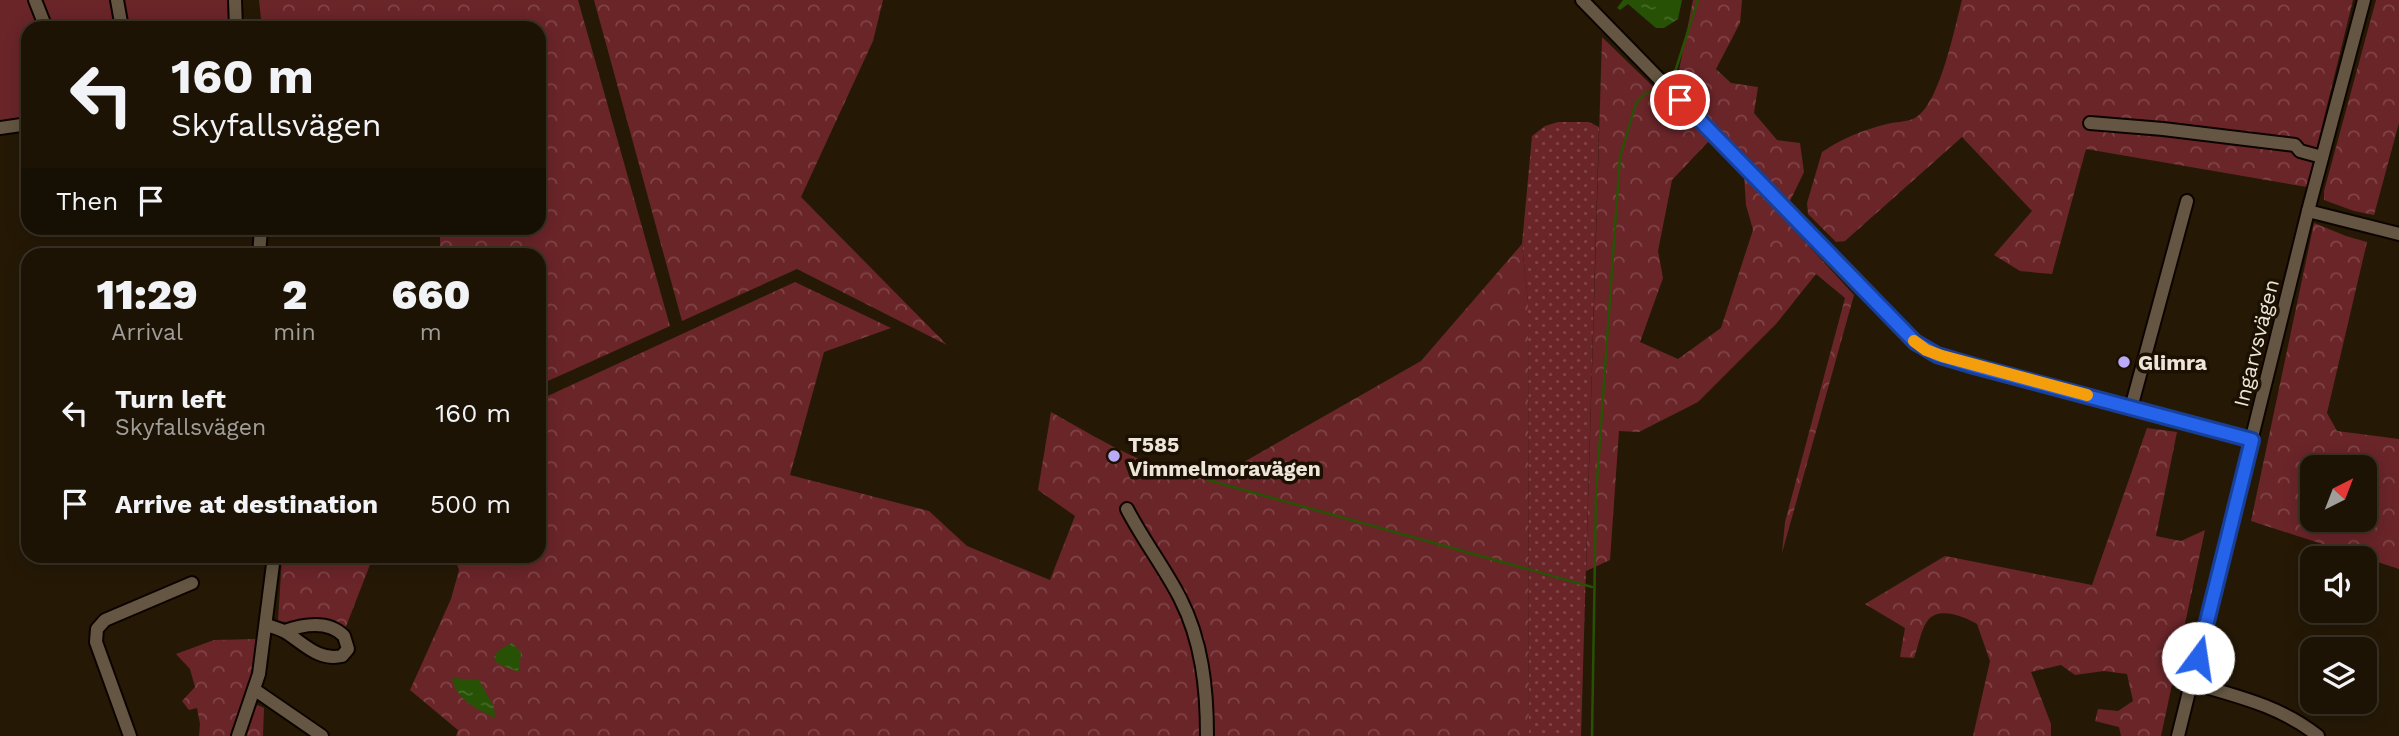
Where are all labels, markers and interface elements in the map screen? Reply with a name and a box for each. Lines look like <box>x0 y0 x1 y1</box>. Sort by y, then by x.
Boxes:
text: 160 m <box>171 47 314 105</box>
icon: left <box>56 49 147 140</box>
pin <box>1650 70 1710 130</box>
icon: arrive <box>1661 81 1699 119</box>
text: Skyfallsvägen <box>171 106 382 144</box>
icon: arrive <box>132 182 170 220</box>
text: Then <box>56 186 118 216</box>
text: 11:29 <box>97 270 198 319</box>
text: 2 <box>282 270 307 319</box>
text: 660 <box>391 270 470 319</box>
street label: Ingarvsvägen <box>2228 276 2284 410</box>
text: Arrival <box>111 319 183 346</box>
text: min <box>273 319 316 346</box>
text: m <box>420 319 442 346</box>
place label: Glimra <box>2138 350 2208 375</box>
marker: Glimra <box>2116 354 2132 370</box>
text: Turn left <box>115 384 226 414</box>
icon: left <box>56 394 94 432</box>
text: 160 m <box>435 398 511 428</box>
text: Skyfallsvägen <box>115 414 266 441</box>
place label: T585 Vimmelmoravägen <box>1128 432 1321 481</box>
marker: T585 Vimmelmoravägen <box>1106 448 1122 464</box>
north arrow <box>2300 455 2376 532</box>
map controls <box>2300 455 2377 714</box>
icon: arrive <box>56 485 94 523</box>
text: Arrive at destination <box>115 489 378 519</box>
text: 500 m <box>430 489 511 519</box>
button: sound <box>2300 546 2377 623</box>
position arrow <box>2161 621 2235 695</box>
button: layers <box>2300 637 2377 714</box>

